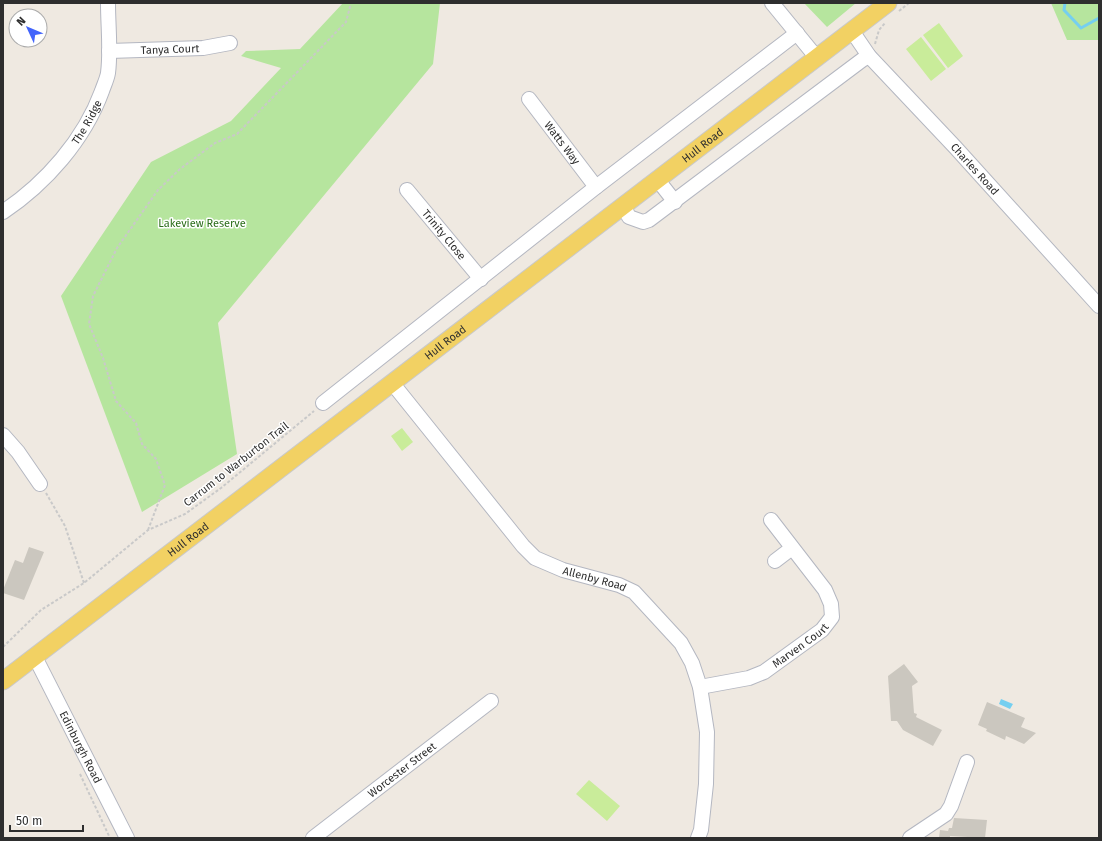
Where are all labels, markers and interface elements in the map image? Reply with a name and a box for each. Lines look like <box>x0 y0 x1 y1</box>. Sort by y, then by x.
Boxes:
north arrow <box>8 8 48 48</box>
text: N <box>14 14 28 29</box>
street label: Tanya Court <box>140 42 200 57</box>
street label: The Ridge <box>69 98 105 147</box>
street label: Watts Way <box>541 119 583 168</box>
street label: Hull Road <box>679 126 726 166</box>
street label: Charles Road <box>948 141 1001 198</box>
street label: Trinity Close <box>419 207 468 263</box>
park label: Lakeview Reserve <box>158 217 246 230</box>
street label: Hull Road <box>422 323 469 363</box>
street label: Carrum to Warburton Trail <box>181 419 291 509</box>
street label: Hull Road <box>165 520 212 560</box>
street label: Allenby Road <box>561 564 628 595</box>
street label: Marven Court <box>770 621 832 671</box>
street label: Edinburgh Road <box>57 709 104 786</box>
street label: Worcester Street <box>365 740 439 800</box>
scale bar <box>10 807 83 833</box>
text: 50 m <box>16 814 42 828</box>

